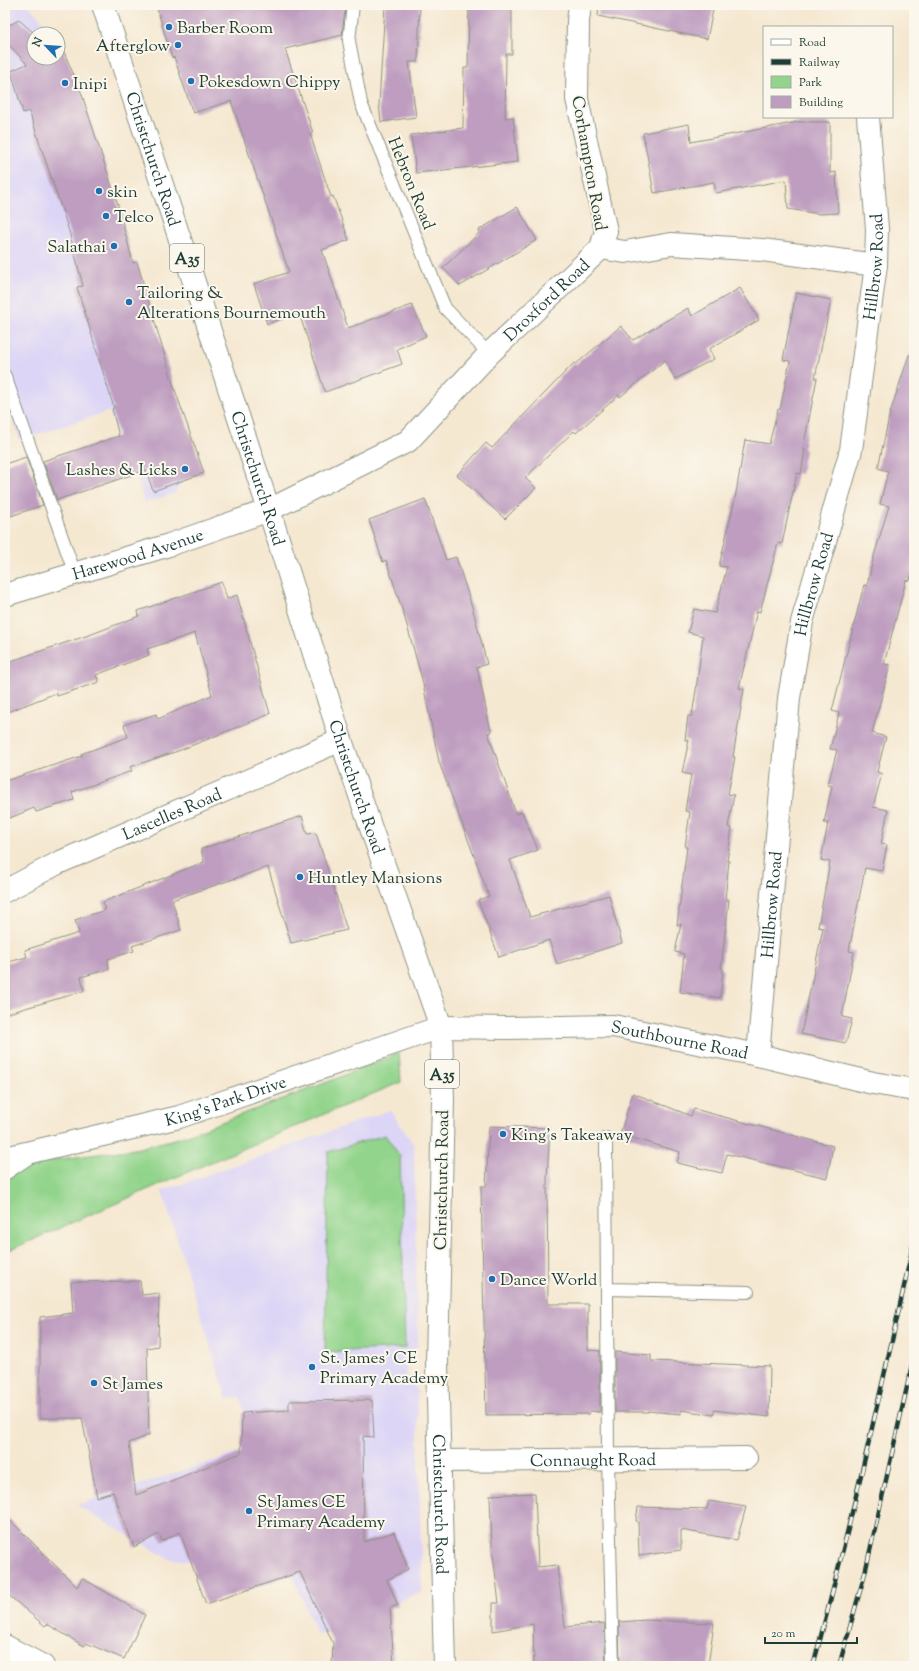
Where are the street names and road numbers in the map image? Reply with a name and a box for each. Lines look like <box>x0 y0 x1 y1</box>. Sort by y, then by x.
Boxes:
street label: Christchurch Road <box>118 89 185 230</box>
street label: Corhampton Road <box>564 94 612 233</box>
street label: Hebron Road <box>381 134 440 234</box>
street label: Hillbrow Road <box>859 212 891 322</box>
road number: A35 <box>170 244 204 272</box>
street label: Droxford Road <box>499 254 597 348</box>
street label: Christchurch Road <box>223 408 290 549</box>
street label: Harewood Avenue <box>70 524 207 588</box>
street label: Hillbrow Road <box>790 529 841 638</box>
street label: Christchurch Road <box>321 717 389 858</box>
street label: Lascelles Road <box>119 783 226 848</box>
street label: Hillbrow Road <box>756 850 790 959</box>
street label: Southbourne Road <box>609 1016 751 1067</box>
road number: A35 <box>425 1060 459 1088</box>
street label: King's Park Drive <box>163 1071 290 1134</box>
street label: Christchurch Road <box>430 1109 456 1250</box>
street label: Christchurch Road <box>425 1434 453 1575</box>
street label: Connaught Road <box>530 1449 656 1474</box>

